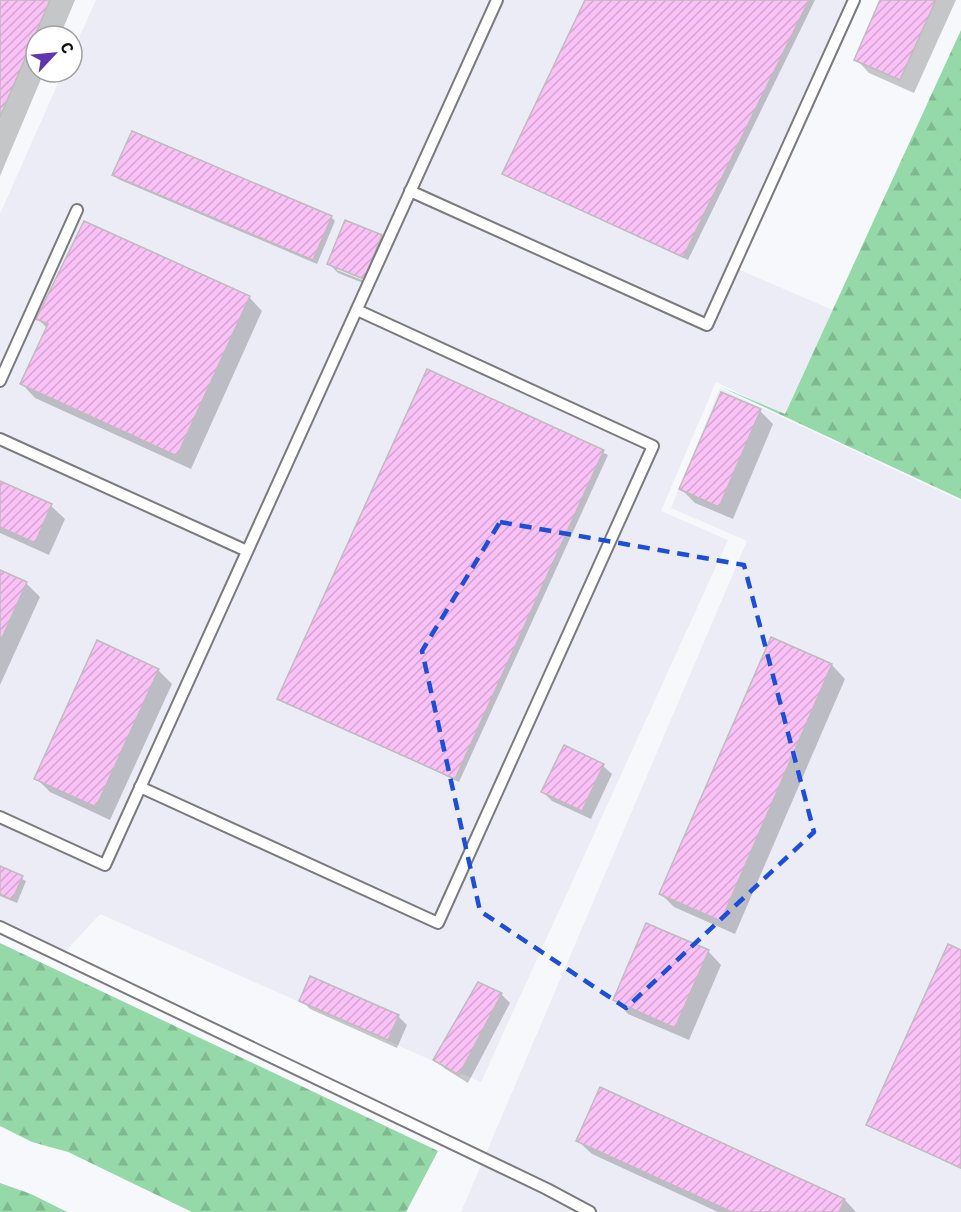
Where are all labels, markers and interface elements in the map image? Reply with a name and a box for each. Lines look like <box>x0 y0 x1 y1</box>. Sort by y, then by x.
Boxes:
north arrow <box>24 24 84 84</box>
text: С <box>56 38 79 56</box>

